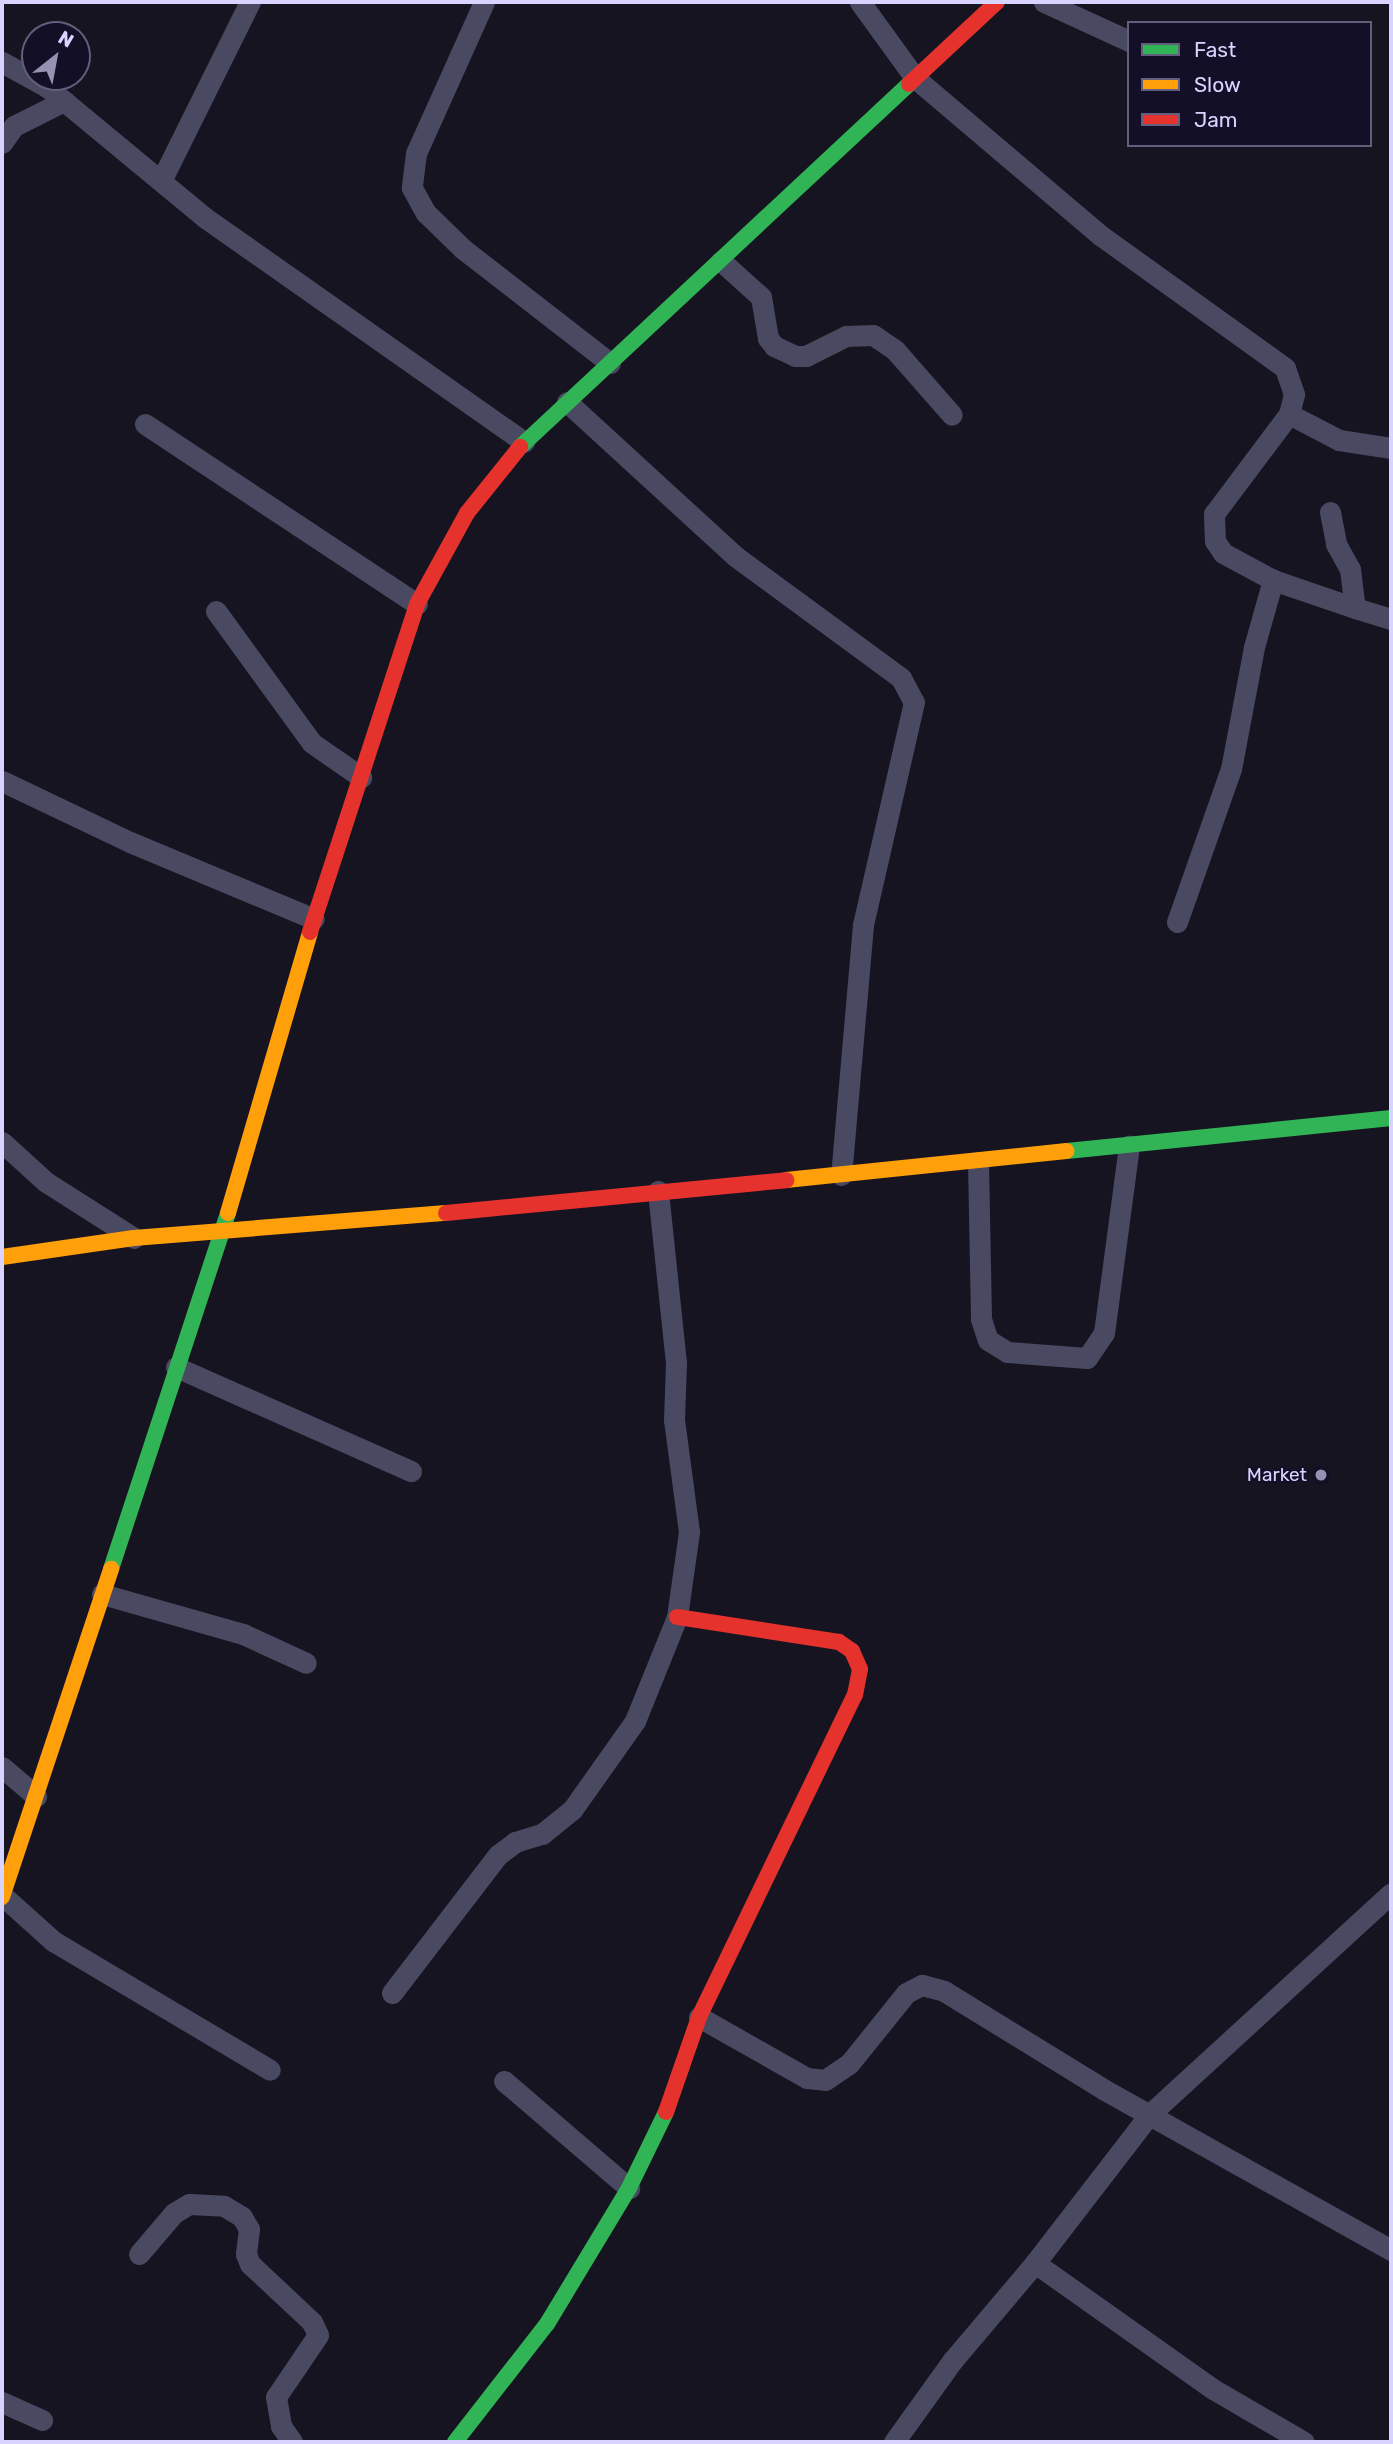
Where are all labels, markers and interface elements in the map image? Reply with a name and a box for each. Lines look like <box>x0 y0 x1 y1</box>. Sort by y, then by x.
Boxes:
north arrow <box>21 21 91 91</box>
legend <box>1127 21 1372 147</box>
text: N <box>54 26 78 53</box>
text: Fast <box>1194 37 1236 62</box>
text: Slow <box>1194 72 1241 97</box>
text: Jam <box>1194 107 1238 132</box>
place label: Market <box>1247 1464 1307 1486</box>
marker: Market <box>1313 1467 1329 1483</box>

